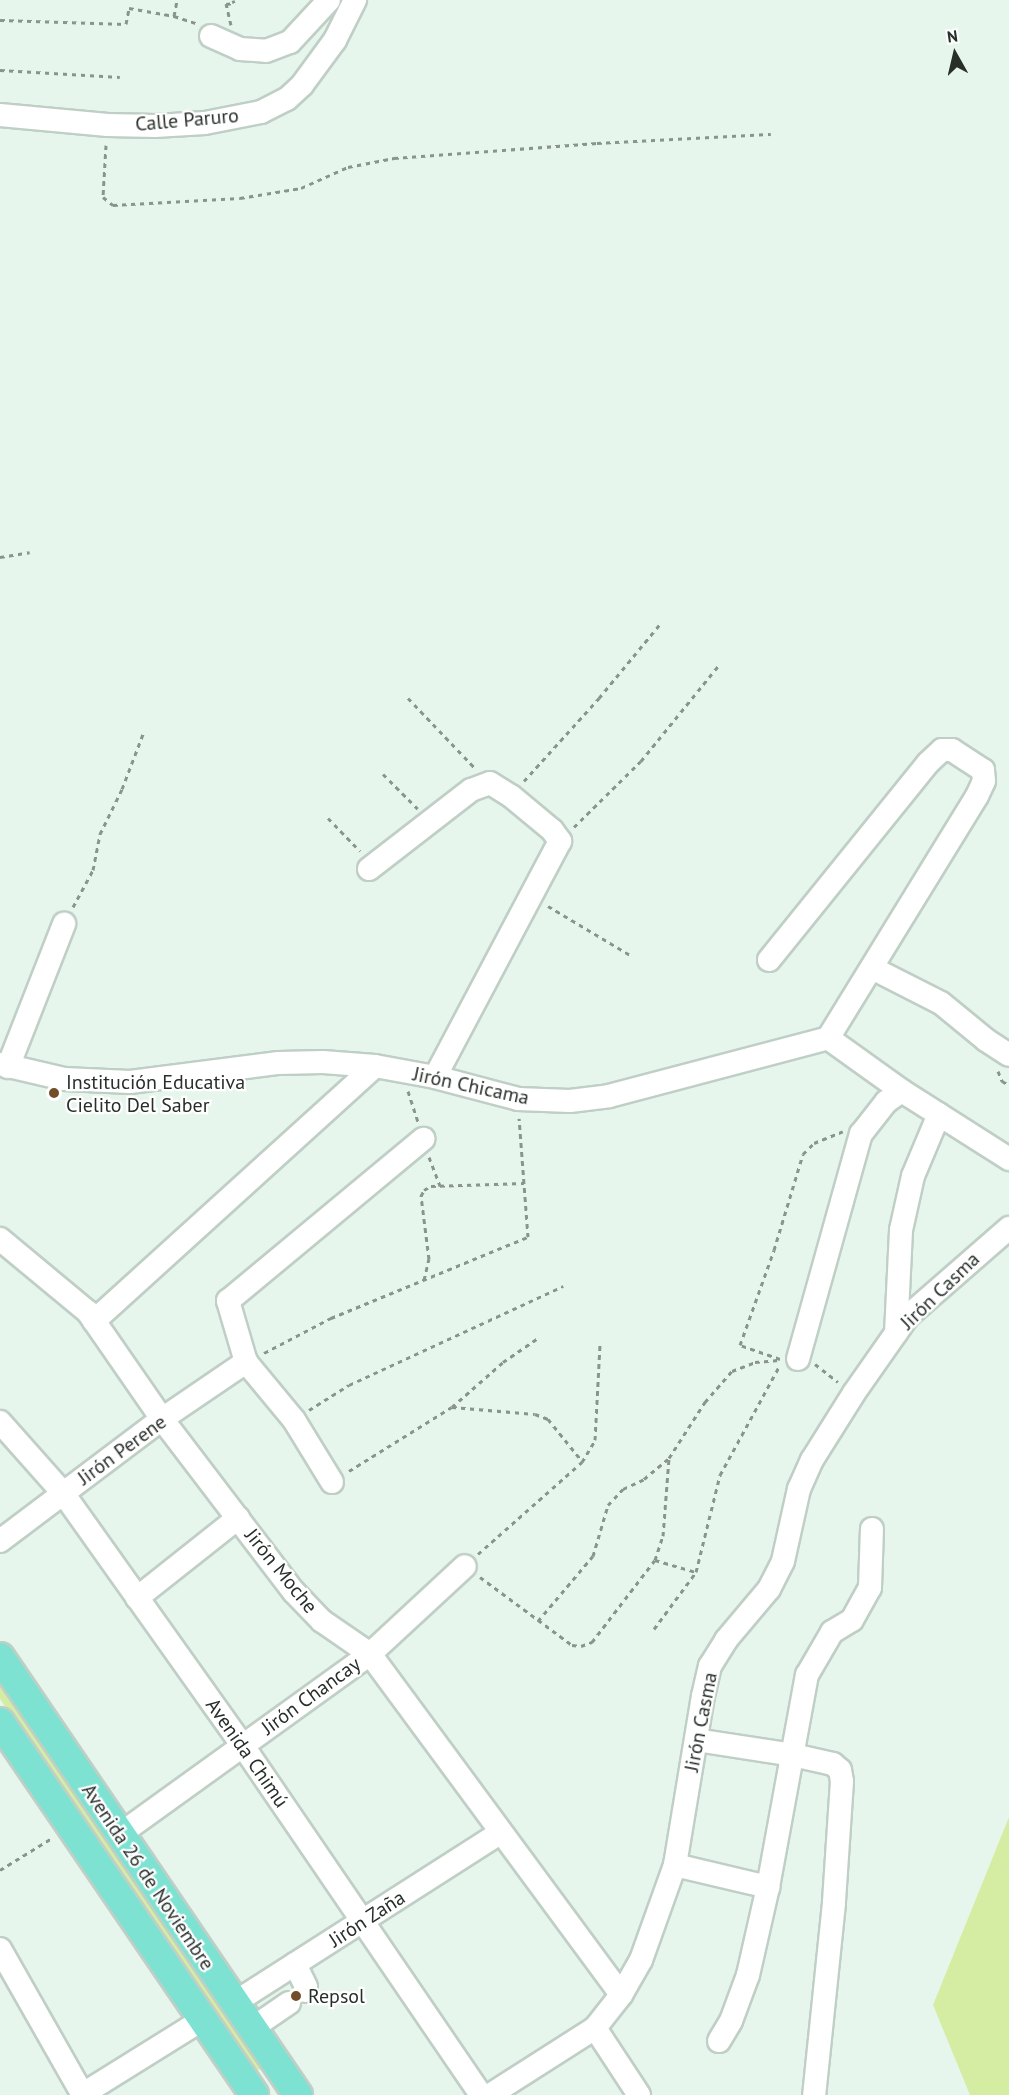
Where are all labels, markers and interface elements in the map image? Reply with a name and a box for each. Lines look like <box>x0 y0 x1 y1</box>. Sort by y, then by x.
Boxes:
north arrow <box>925 24 985 84</box>
text: N <box>946 26 959 47</box>
street label: Calle Paruro <box>134 104 240 136</box>
street label: Jirón Chicama <box>411 1062 531 1110</box>
place label: Institución Educativa Cielito Del Saber <box>66 1070 245 1117</box>
marker: Institución Educativa Cielito Del Saber <box>47 1086 61 1100</box>
street label: Jirón Casma <box>895 1247 985 1335</box>
street label: Jirón Perene <box>73 1410 171 1490</box>
street label: Jirón Moche <box>240 1524 322 1618</box>
street label: Jirón Chancay <box>257 1652 365 1740</box>
street label: Jirón Casma <box>680 1670 722 1774</box>
street label: Avenida Chimú <box>201 1694 293 1812</box>
street label: Avenida 26 de Noviembre <box>77 1779 219 1975</box>
street label: Jirón Zaña <box>324 1885 410 1953</box>
place label: Repsol <box>308 1984 365 2008</box>
marker: Repsol <box>289 1989 303 2003</box>

